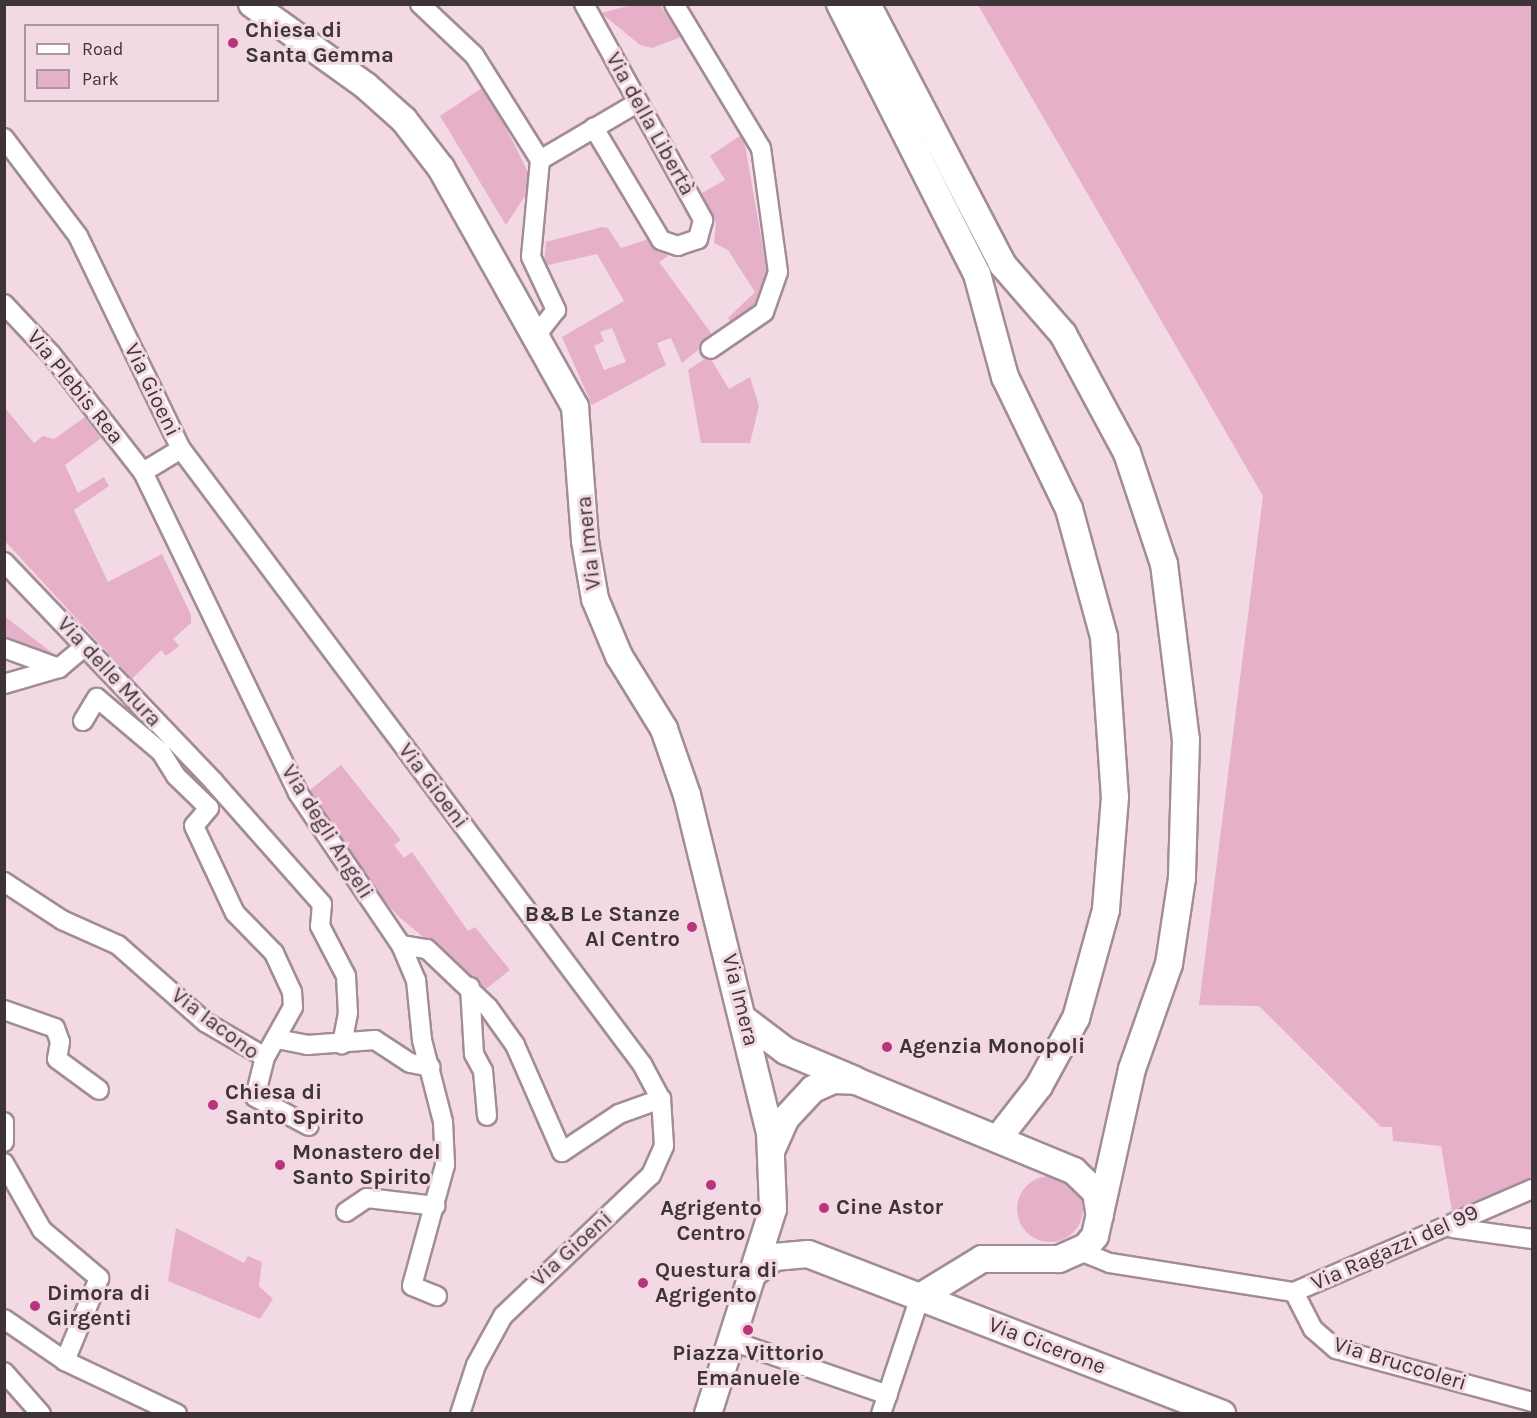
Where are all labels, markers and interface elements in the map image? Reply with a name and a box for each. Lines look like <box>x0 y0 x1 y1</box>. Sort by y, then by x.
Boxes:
place label: Chiesa di Santa Gemma <box>245 17 394 68</box>
legend <box>24 24 219 102</box>
marker: Chiesa di Santa Gemma <box>226 36 240 50</box>
text: Road <box>82 38 123 60</box>
street label: Via della Libertà <box>600 48 700 200</box>
text: Park <box>82 68 119 90</box>
street label: Via Plebis Rea <box>21 325 129 449</box>
street label: Via Gioeni <box>118 339 186 441</box>
street label: Via Imera <box>571 495 607 591</box>
street label: Via delle Mura <box>51 611 167 733</box>
street label: Via Gioeni <box>392 738 474 834</box>
street label: Via degli Angeli <box>275 760 379 904</box>
place label: B&B Le Stanze Al Centro <box>525 901 680 952</box>
marker: B&B Le Stanze Al Centro <box>685 920 699 934</box>
street label: Via Imera <box>716 951 764 1049</box>
street label: Via Iacono <box>166 982 264 1066</box>
place label: Agenzia Monopoli <box>899 1034 1085 1060</box>
marker: Agenzia Monopoli <box>880 1040 894 1054</box>
place label: Chiesa di Santo Spirito <box>225 1079 364 1130</box>
marker: Chiesa di Santo Spirito <box>206 1098 220 1112</box>
place label: Monastero del Santo Spirito <box>292 1139 441 1190</box>
marker: Monastero del Santo Spirito <box>273 1158 287 1172</box>
marker: Agrigento Centro <box>704 1178 718 1192</box>
place label: Agrigento Centro <box>660 1195 762 1246</box>
place label: Cine Astor <box>836 1195 943 1221</box>
street label: Via Ragazzi del 99 <box>1307 1199 1483 1297</box>
marker: Cine Astor <box>817 1201 831 1215</box>
street label: Via Gioeni <box>526 1206 618 1292</box>
place label: Questura di Agrigento <box>655 1257 777 1308</box>
marker: Questura di Agrigento <box>636 1276 650 1290</box>
place label: Dimora di Girgenti <box>47 1280 150 1332</box>
marker: Dimora di Girgenti <box>28 1299 42 1313</box>
street label: Via Cicerone <box>985 1312 1109 1380</box>
marker: Piazza Vittorio Emanuele <box>741 1323 755 1337</box>
street label: Via Bruccoleri <box>1330 1331 1470 1397</box>
place label: Piazza Vittorio Emanuele <box>672 1340 824 1392</box>

